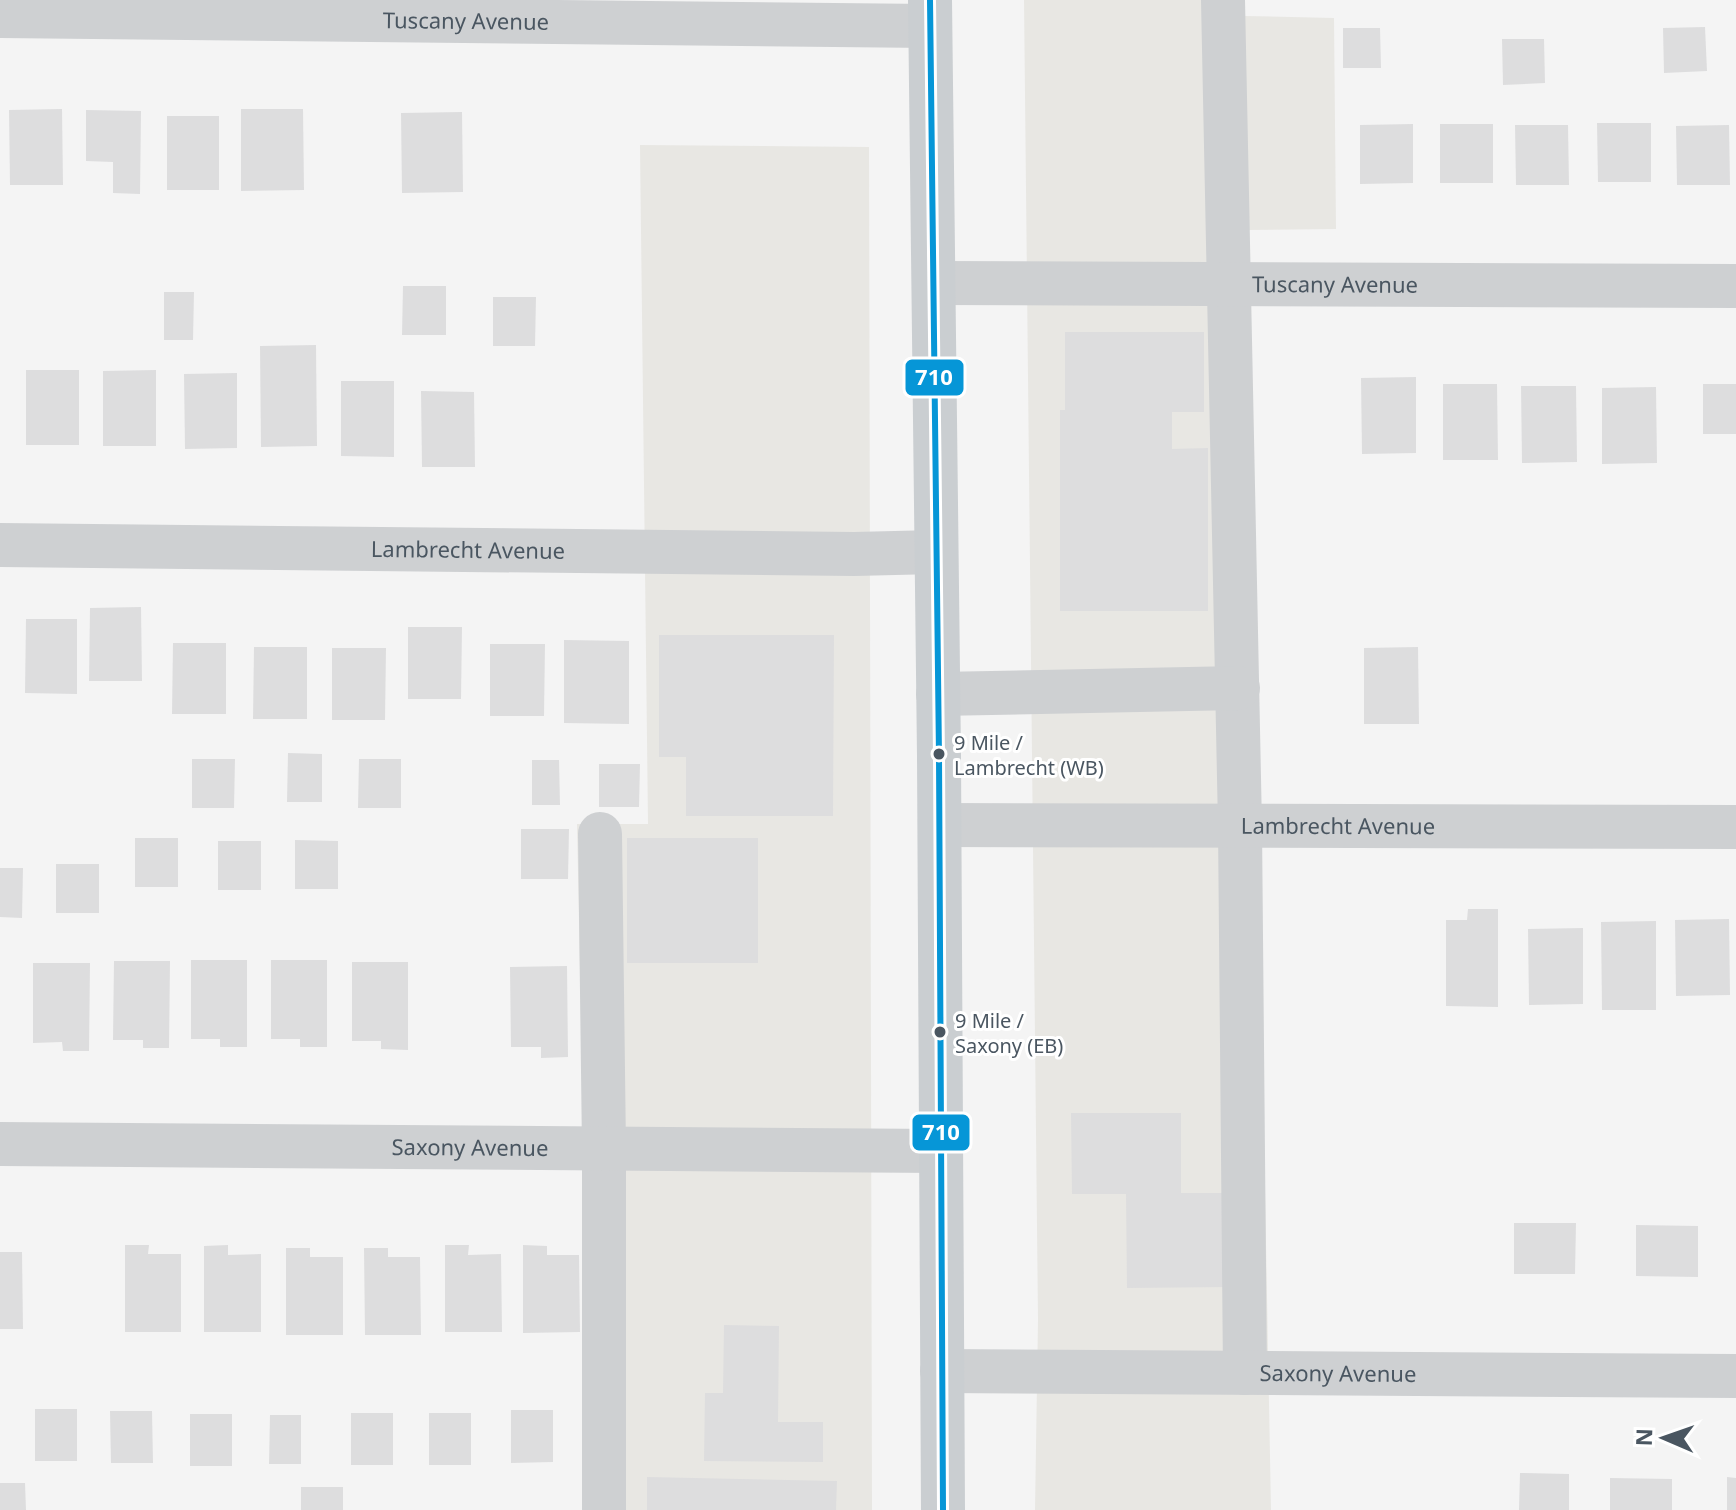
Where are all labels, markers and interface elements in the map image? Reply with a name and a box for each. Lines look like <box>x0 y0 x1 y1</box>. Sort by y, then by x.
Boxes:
street label: Tuscany Avenue <box>383 4 549 36</box>
street label: Tuscany Avenue <box>1252 268 1418 299</box>
line badge: 710 <box>904 358 965 397</box>
text: 710 <box>915 361 953 391</box>
street label: Lambrecht Avenue <box>371 533 565 565</box>
place label: 9 Mile / Lambrecht (WB) <box>954 729 1104 781</box>
marker: 9 Mile / Lambrecht (WB) <box>931 746 947 762</box>
street label: Lambrecht Avenue <box>1241 810 1435 840</box>
place label: 9 Mile / Saxony (EB) <box>955 1007 1063 1059</box>
marker: 9 Mile / Saxony (EB) <box>932 1024 948 1040</box>
line badge: 710 <box>911 1113 971 1152</box>
text: 710 <box>922 1116 960 1146</box>
street label: Saxony Avenue <box>391 1131 549 1162</box>
street label: Saxony Avenue <box>1259 1357 1417 1388</box>
north arrow <box>1624 1398 1704 1478</box>
text: N <box>1628 1428 1658 1447</box>

